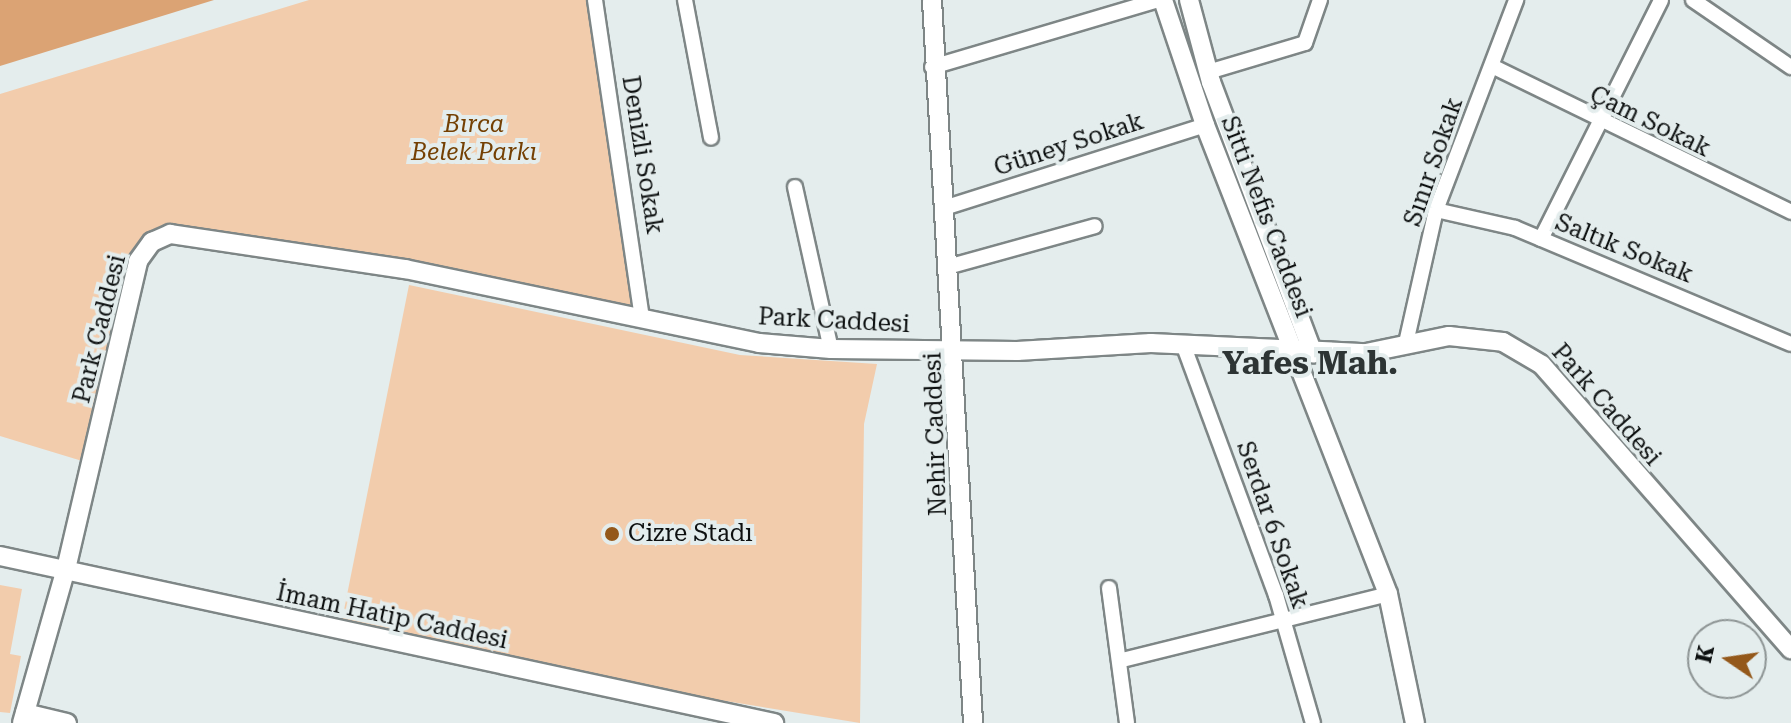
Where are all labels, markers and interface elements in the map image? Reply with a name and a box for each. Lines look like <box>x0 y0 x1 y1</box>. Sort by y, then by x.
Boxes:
street label: Denizli Sokak <box>615 74 669 236</box>
street label: Çam Sokak <box>1585 80 1715 164</box>
street label: Sınır Sokak <box>1399 94 1469 230</box>
street label: Güney Sokak <box>991 107 1147 183</box>
park label: Bırca Belek Parkı <box>411 111 537 167</box>
street label: Sitti Nefis Caddesi <box>1214 112 1318 322</box>
street label: Saltık Sokak <box>1551 208 1697 290</box>
street label: Park Caddesi <box>68 252 132 406</box>
street label: Park Caddesi <box>757 303 911 339</box>
street label: Park Caddesi <box>1545 338 1667 472</box>
district label: Yafes Mah. <box>1222 344 1398 382</box>
street label: Nehir Caddesi <box>919 352 953 516</box>
street label: Serdar 6 Sokak <box>1230 438 1314 612</box>
place label: Cizre Stadı <box>628 520 753 548</box>
marker: Cizre Stadı <box>603 525 621 543</box>
street label: İmam Hatip Caddesi <box>274 578 510 656</box>
north arrow <box>1687 619 1767 699</box>
text: K <box>1691 643 1719 665</box>

